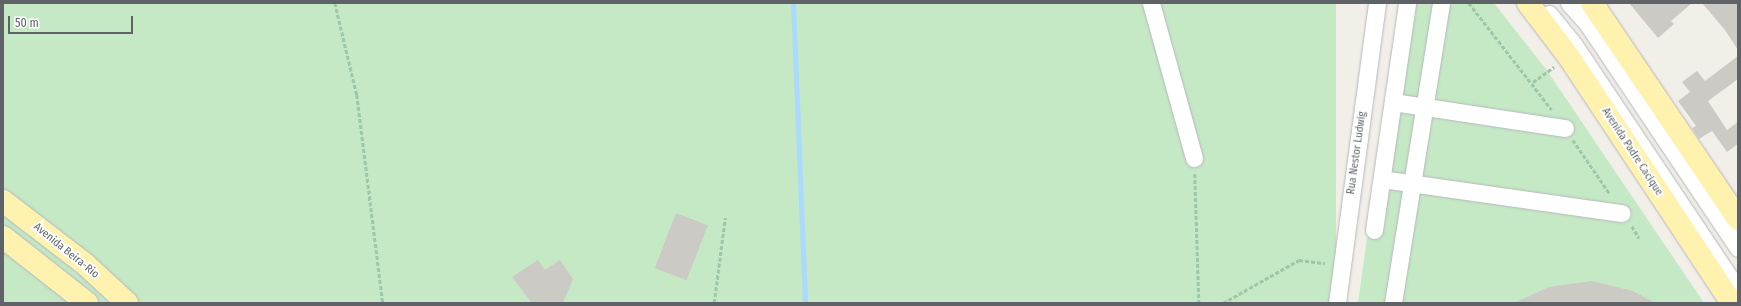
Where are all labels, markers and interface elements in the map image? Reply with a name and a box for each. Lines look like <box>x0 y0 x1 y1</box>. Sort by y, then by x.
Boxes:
scale bar <box>10 8 135 34</box>
text: 50 m <box>15 16 39 30</box>
street label: Avenida Padre Cacique <box>1599 106 1665 198</box>
street label: Rua Nestor Ludwig <box>1345 111 1369 195</box>
street label: Avenida Beira-Rio <box>31 221 101 281</box>

